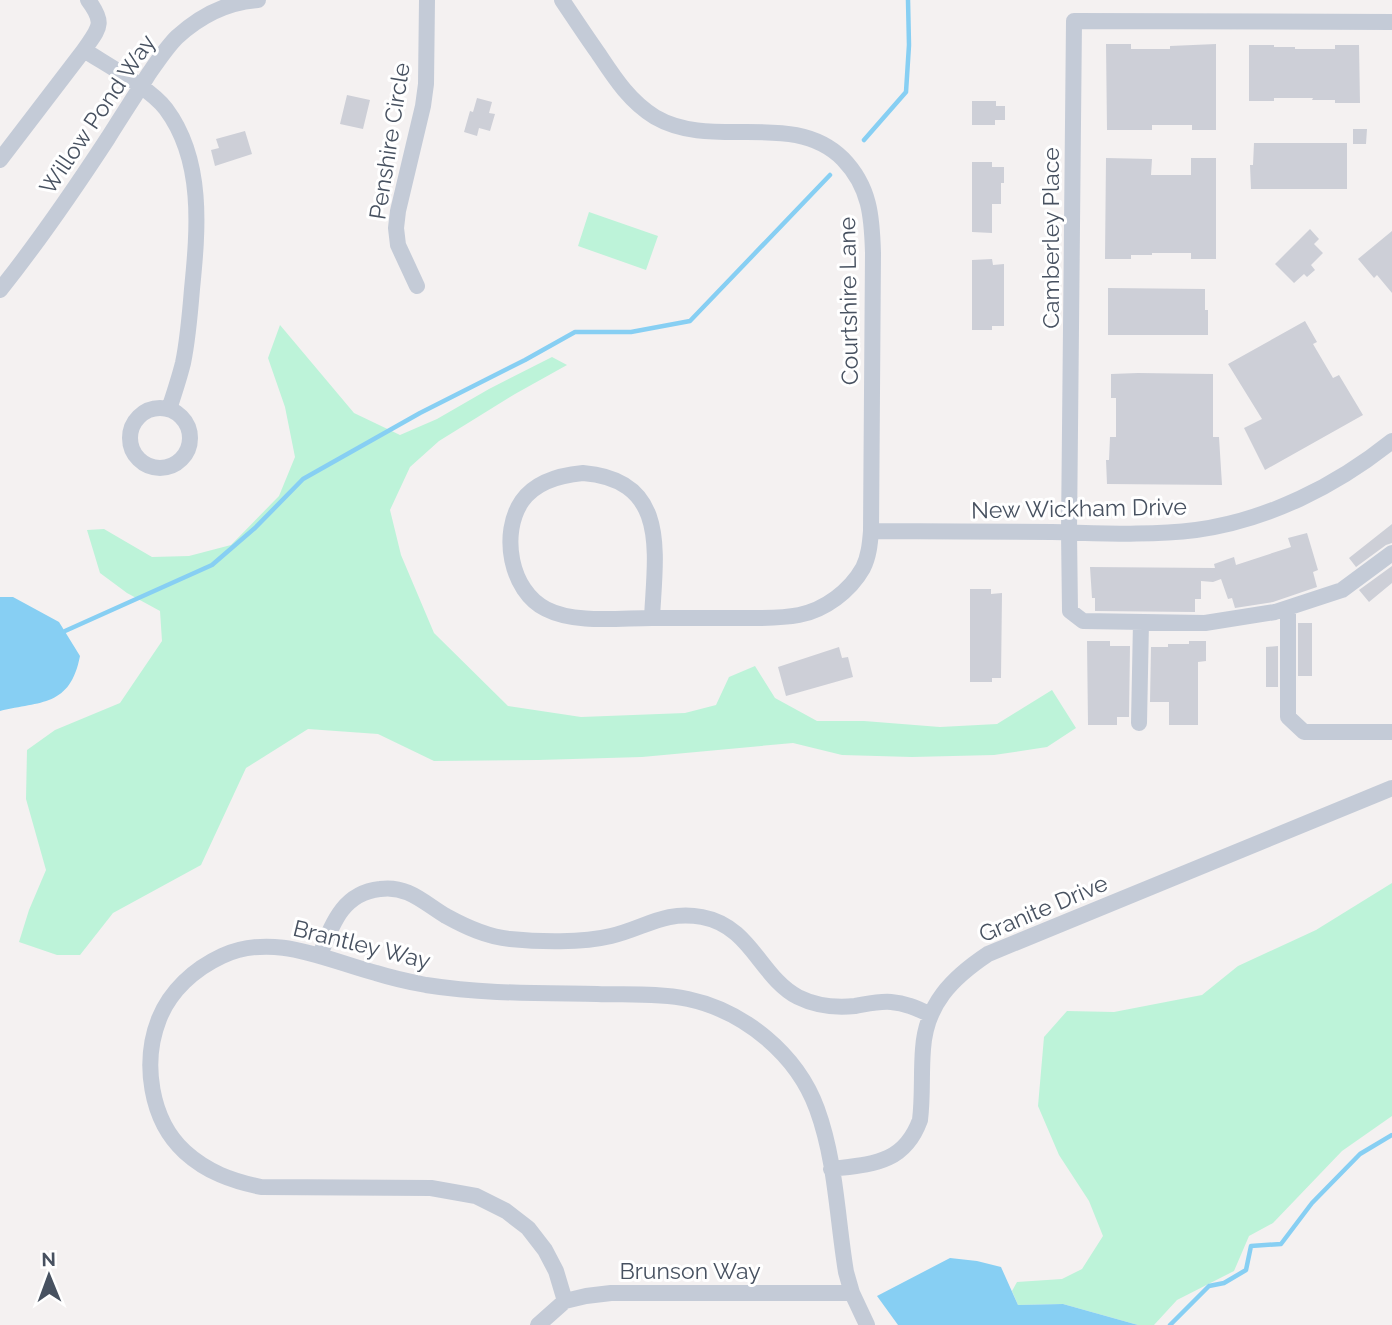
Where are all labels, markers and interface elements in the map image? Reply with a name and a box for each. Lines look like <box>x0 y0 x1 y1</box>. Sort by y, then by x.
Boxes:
street label: Willow Pond Way <box>34 29 160 199</box>
street label: Penshire Circle <box>363 61 415 221</box>
street label: Camberley Place <box>1037 147 1064 329</box>
street label: Courtshire Lane <box>833 217 863 385</box>
street label: New Wickham Drive <box>971 493 1187 523</box>
street label: Granite Drive <box>975 869 1111 947</box>
street label: Brantley Way <box>290 914 434 974</box>
north arrow <box>14 1241 84 1311</box>
text: N <box>41 1248 56 1270</box>
street label: Brunson Way <box>619 1257 761 1284</box>

